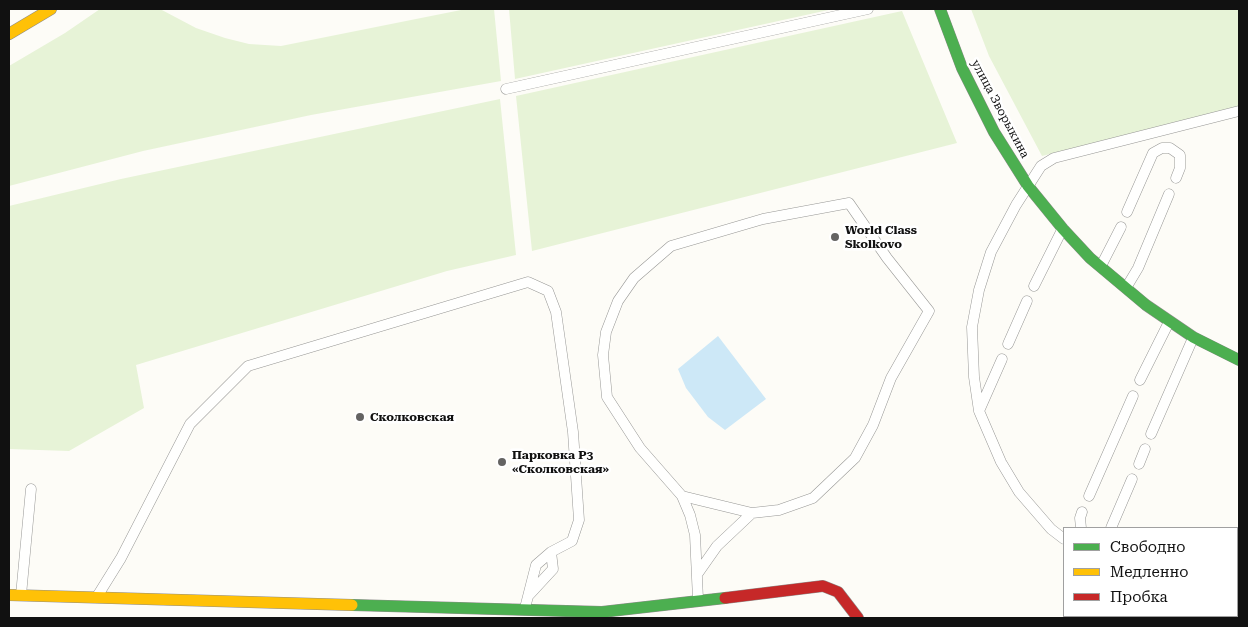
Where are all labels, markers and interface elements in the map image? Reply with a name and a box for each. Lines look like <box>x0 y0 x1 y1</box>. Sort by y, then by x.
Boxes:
street label: улица Зворыкина <box>968 57 1032 161</box>
place label: World Class Skolkovo <box>845 223 917 251</box>
marker: World Class Skolkovo <box>829 231 841 243</box>
place label: Сколковская <box>370 410 454 424</box>
marker: Сколковская <box>354 411 366 423</box>
place label: Парковка P3 «Сколковская» <box>512 448 609 476</box>
marker: Парковка P3 «Сколковская» <box>496 456 508 468</box>
legend <box>1063 527 1238 617</box>
text: Свободно <box>1110 538 1185 556</box>
text: Медленно <box>1110 563 1189 581</box>
text: Пробка <box>1110 588 1168 606</box>

